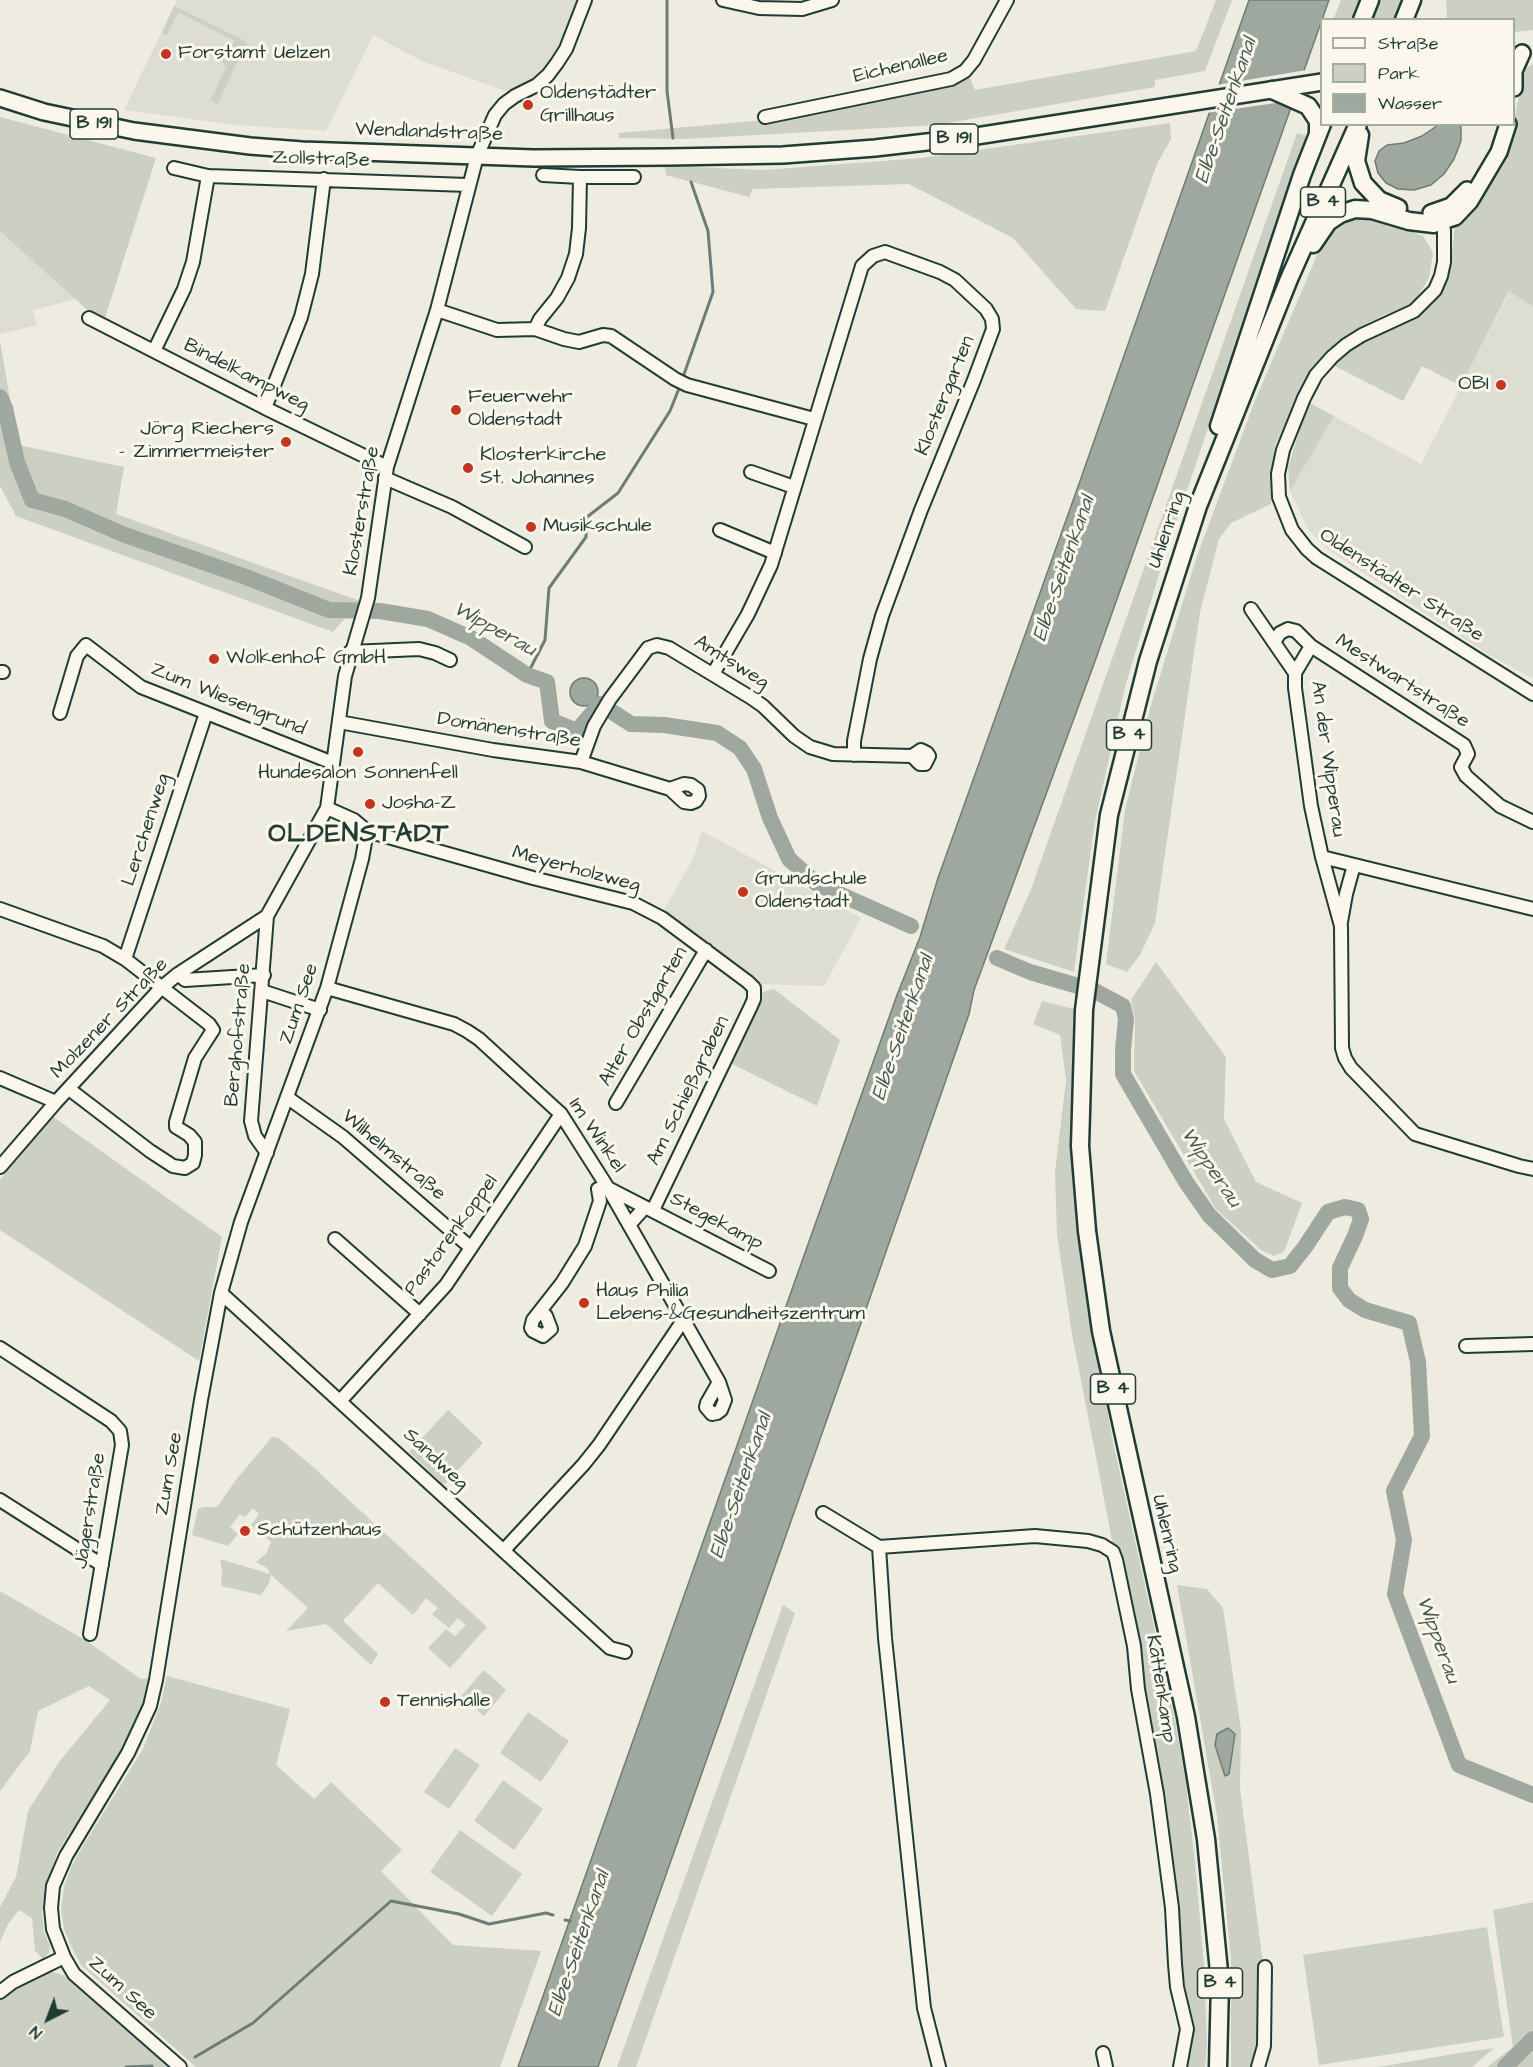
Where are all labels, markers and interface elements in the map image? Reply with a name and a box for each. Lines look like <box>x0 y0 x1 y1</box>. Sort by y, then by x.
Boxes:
legend <box>1320 18 1515 126</box>
text: Straße <box>1378 31 1438 56</box>
water label: Elbe-Seitenkanal <box>1190 35 1264 187</box>
place label: Forstamt Uelzen <box>178 42 330 66</box>
street label: Eichenallee <box>851 44 951 90</box>
marker: Forstamt Uelzen <box>159 47 173 61</box>
text: Park <box>1378 61 1420 86</box>
place label: Oldenstädter Grillhaus <box>540 82 656 129</box>
text: Wasser <box>1378 91 1442 116</box>
marker: Oldenstädter Grillhaus <box>521 98 535 112</box>
road number: B 191 <box>70 109 118 139</box>
street label: Wendlandstraße <box>355 118 503 148</box>
road number: B 191 <box>930 124 978 154</box>
street label: Zollstraße <box>272 146 370 174</box>
road number: B 4 <box>1300 187 1346 217</box>
street label: Klostergarten <box>911 333 981 459</box>
street label: Bindelkampweg <box>179 334 313 418</box>
place label: OBI <box>1458 373 1489 397</box>
marker: OBI <box>1494 378 1508 392</box>
place label: Feuerwehr Oldenstadt <box>468 386 573 433</box>
marker: Feuerwehr Oldenstadt <box>449 403 463 417</box>
place label: Jörg Riechers - Zimmermeister <box>119 418 274 465</box>
marker: Jörg Riechers - Zimmermeister <box>279 435 293 449</box>
street label: Klosterstraße <box>340 444 386 578</box>
place label: Klosterkirche St. Johannes <box>480 444 606 491</box>
marker: Klosterkirche St. Johannes <box>461 461 475 475</box>
street label: Uhlenring <box>1144 489 1192 571</box>
water label: Elbe-Seitenkanal <box>1028 493 1102 645</box>
place label: Musikschule <box>543 515 652 539</box>
marker: Musikschule <box>524 520 538 534</box>
street label: Oldenstädter Straße <box>1314 524 1488 648</box>
water label: Wipperau <box>448 597 540 663</box>
street label: Mestwartstraße <box>1330 630 1474 734</box>
street label: Amtsweg <box>689 631 773 695</box>
place label: Wolkenhof GmbH <box>226 647 386 671</box>
marker: Wolkenhof GmbH <box>207 652 221 666</box>
street label: Zum Wiesengrund <box>147 658 309 742</box>
street label: An der Wipperau <box>1304 679 1350 839</box>
street label: Domänenstraße <box>435 708 583 754</box>
road number: B 4 <box>1106 720 1152 750</box>
marker: Hundesalon Sonnenfell <box>351 745 365 759</box>
place label: Hundesalon Sonnenfell <box>258 762 458 786</box>
street label: Lerchenweg <box>118 771 176 889</box>
place label: Josha-Z <box>382 792 456 816</box>
marker: Josha-Z <box>363 797 377 811</box>
district label: OLDENSTADT <box>268 820 450 852</box>
street label: Meyerholzweg <box>509 841 643 899</box>
place label: Grundschule Oldenstadt <box>755 868 867 915</box>
marker: Grundschule Oldenstadt <box>736 885 750 899</box>
street label: Alter Obstgarten <box>594 943 694 1091</box>
water label: Elbe-Seitenkanal <box>867 952 941 1104</box>
street label: Molzener Straße <box>46 954 174 1084</box>
street label: Zum See <box>275 960 325 1048</box>
street label: Berghofstraße <box>221 962 257 1108</box>
street label: Am Schießgraben <box>642 1012 736 1170</box>
street label: Im Winkel <box>562 1094 630 1178</box>
street label: Wilhelmstraße <box>336 1105 450 1207</box>
water label: Wipperau <box>1174 1123 1246 1213</box>
street label: Pastorenkoppel <box>400 1171 504 1301</box>
street label: Stegekamp <box>665 1187 767 1257</box>
place label: Haus Philia Lebens-&Gesundheitszentrum <box>596 1280 865 1327</box>
marker: Haus Philia Lebens-&Gesundheitszentrum <box>577 1296 591 1310</box>
road number: B 4 <box>1090 1374 1136 1404</box>
water label: Elbe-Seitenkanal <box>705 1410 779 1562</box>
street label: Sandweg <box>397 1424 473 1496</box>
street label: Zum See <box>151 1431 189 1517</box>
street label: Jägerstraße <box>70 1451 112 1571</box>
street label: Uhlenring <box>1145 1493 1187 1575</box>
place label: Schützenhaus <box>257 1519 382 1543</box>
marker: Schützenhaus <box>238 1524 252 1538</box>
water label: Wipperau <box>1410 1593 1464 1687</box>
street label: Kattenkamp <box>1140 1634 1180 1744</box>
place label: Tennishalle <box>397 1690 491 1714</box>
marker: Tennishalle <box>378 1695 392 1709</box>
water label: Elbe-Seitenkanal <box>543 1868 617 2020</box>
street label: Zum See <box>83 1952 161 2026</box>
road number: B 4 <box>1198 1968 1242 1998</box>
north arrow <box>18 1989 78 2049</box>
text: N <box>25 2021 47 2044</box>

